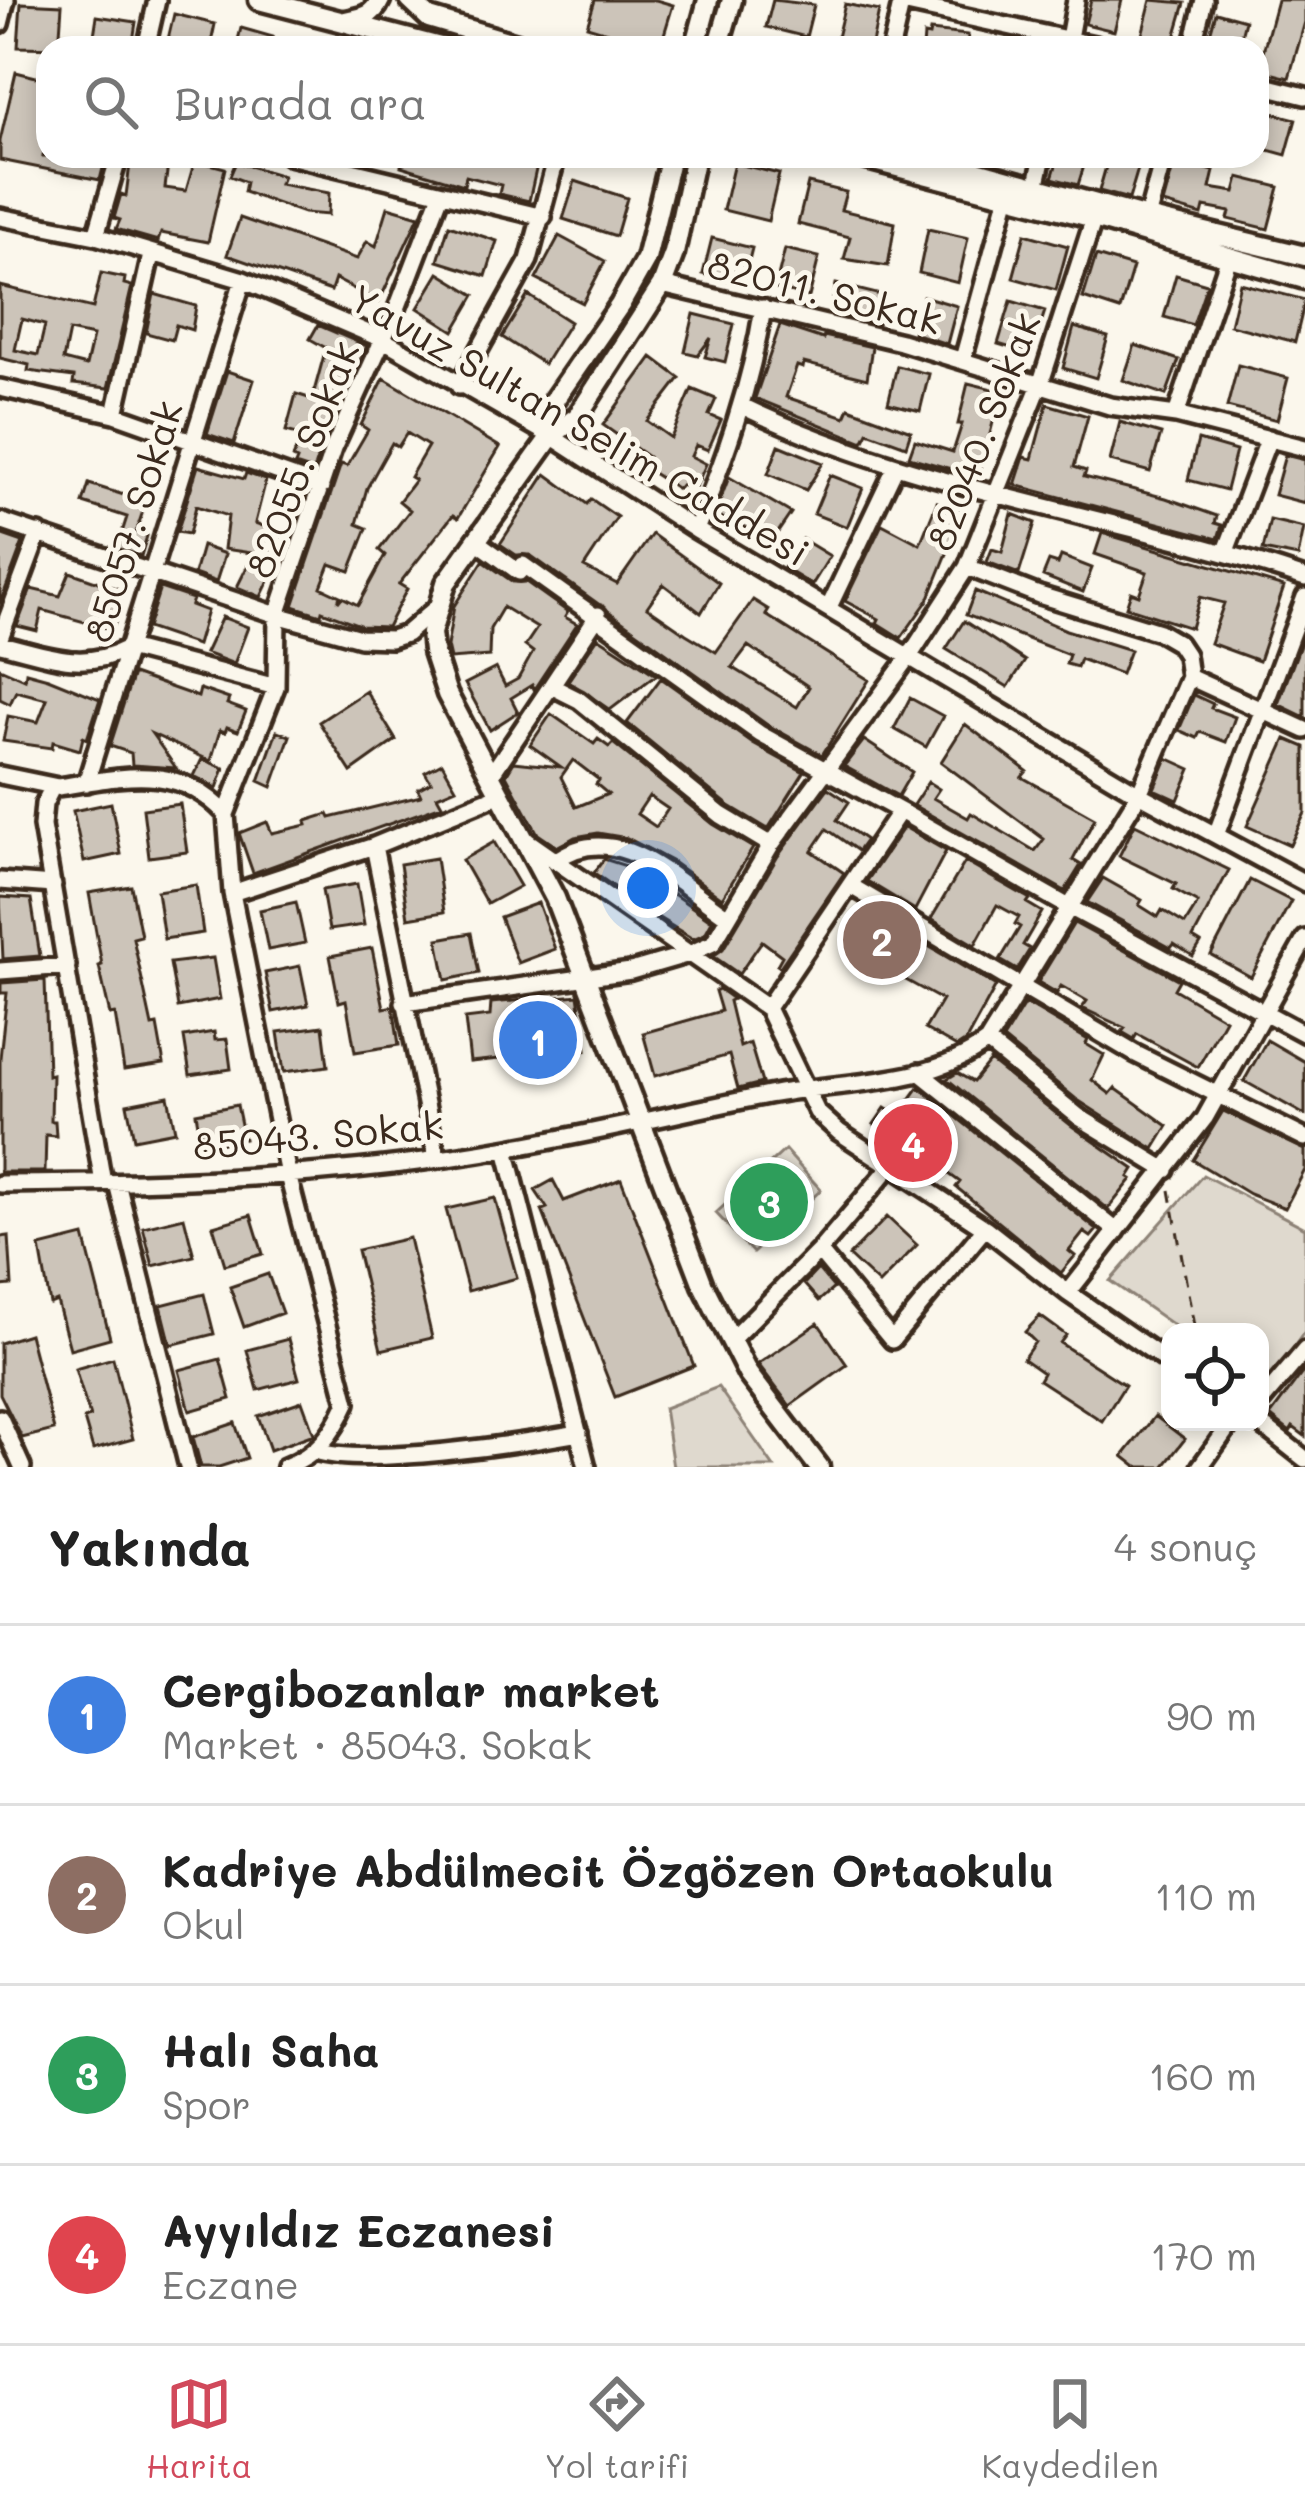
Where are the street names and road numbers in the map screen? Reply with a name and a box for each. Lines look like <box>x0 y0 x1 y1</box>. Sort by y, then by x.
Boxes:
street label: 82011. Sokak <box>703 237 947 345</box>
street label: Yavuz Sultan Selim Caddesi <box>341 271 819 577</box>
street label: 82040. Sokak <box>913 305 1051 557</box>
street label: 82055. Sokak <box>232 333 370 585</box>
street label: 85057. Sokak <box>71 394 193 648</box>
street label: 85043. Sokak <box>191 1098 445 1170</box>

